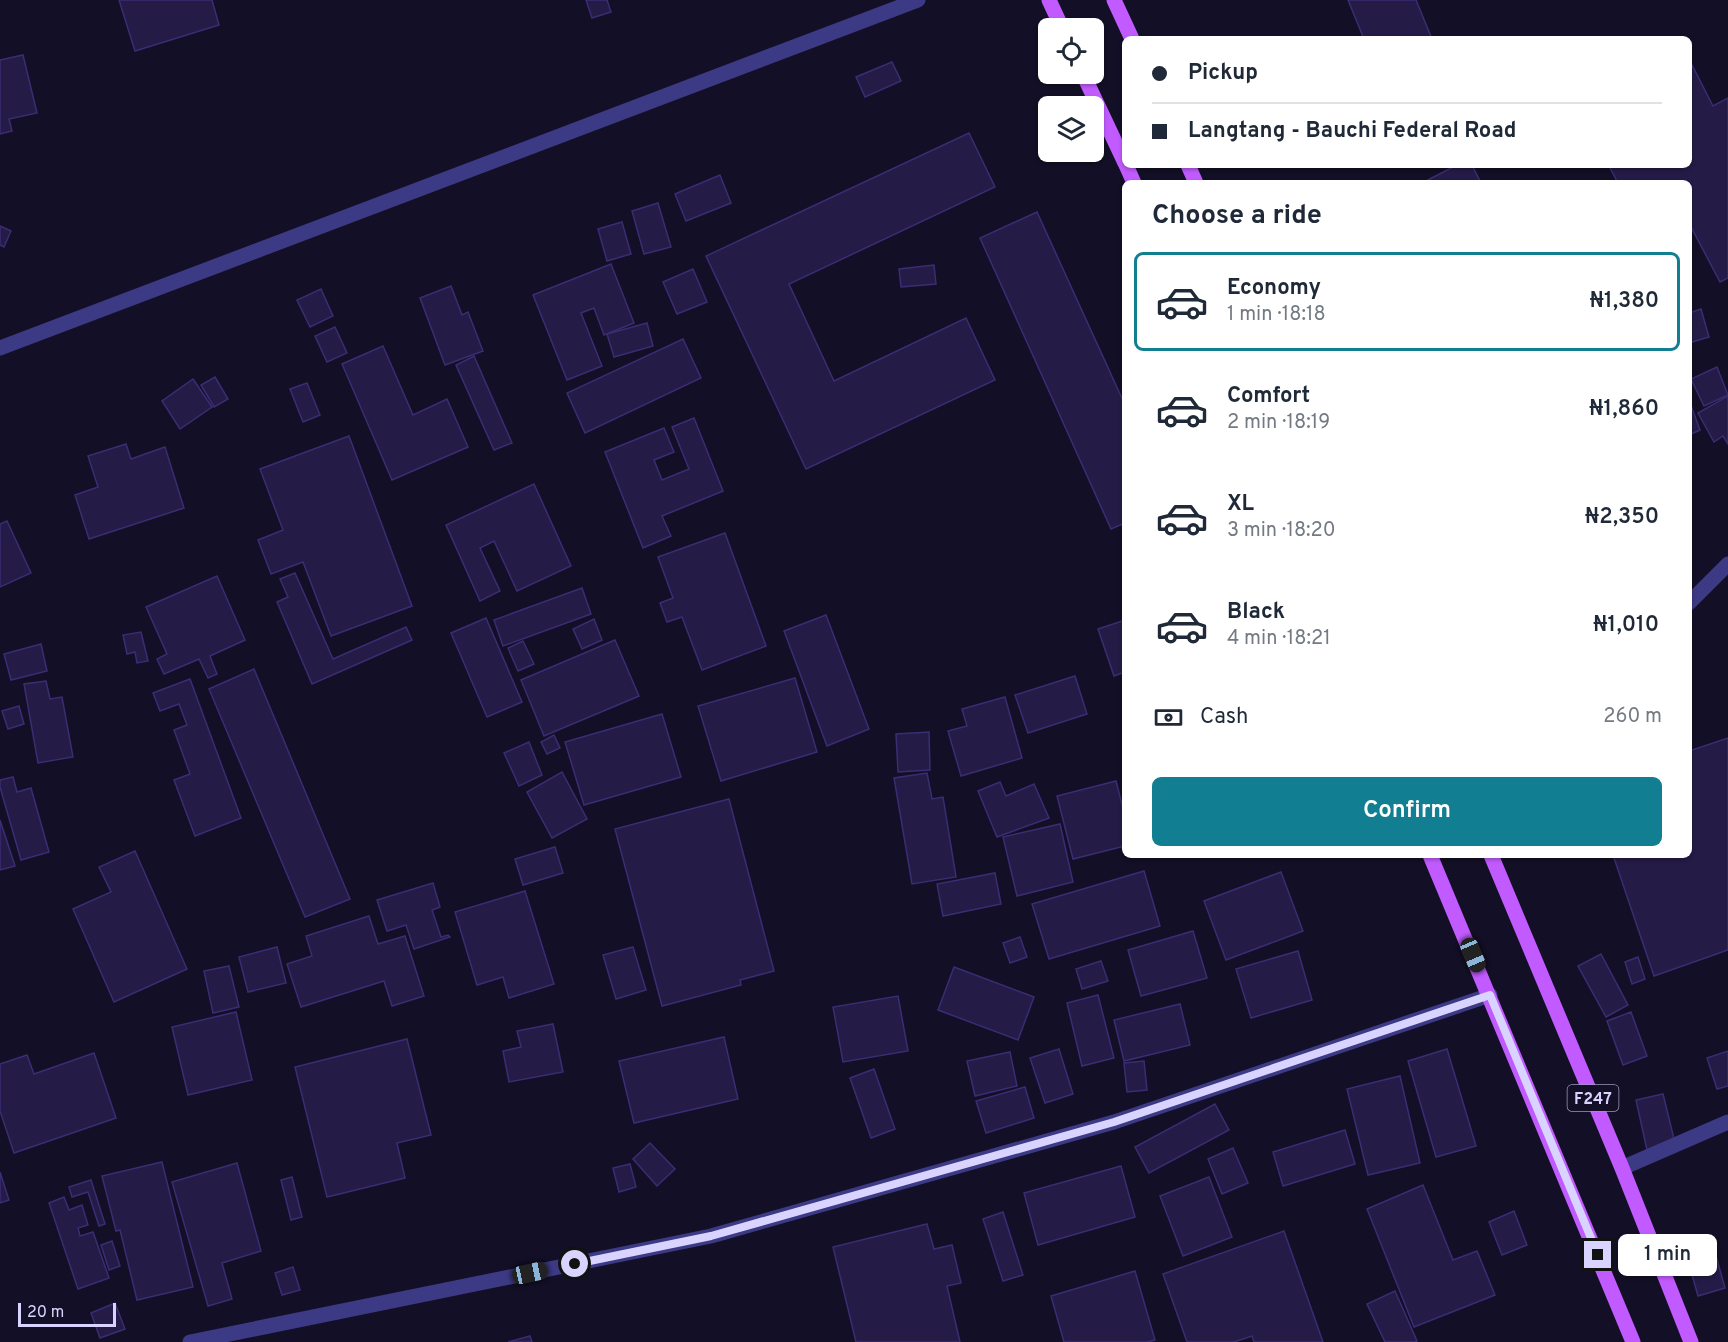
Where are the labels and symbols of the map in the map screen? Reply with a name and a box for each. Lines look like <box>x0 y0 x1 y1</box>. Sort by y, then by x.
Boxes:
car <box>1458 935 1488 975</box>
road number: F247 <box>1568 1085 1618 1111</box>
callout: 1 min <box>1619 1234 1718 1276</box>
route end <box>1584 1241 1611 1268</box>
route start <box>561 1250 588 1277</box>
car <box>511 1260 549 1286</box>
scale bar <box>18 1300 116 1328</box>

